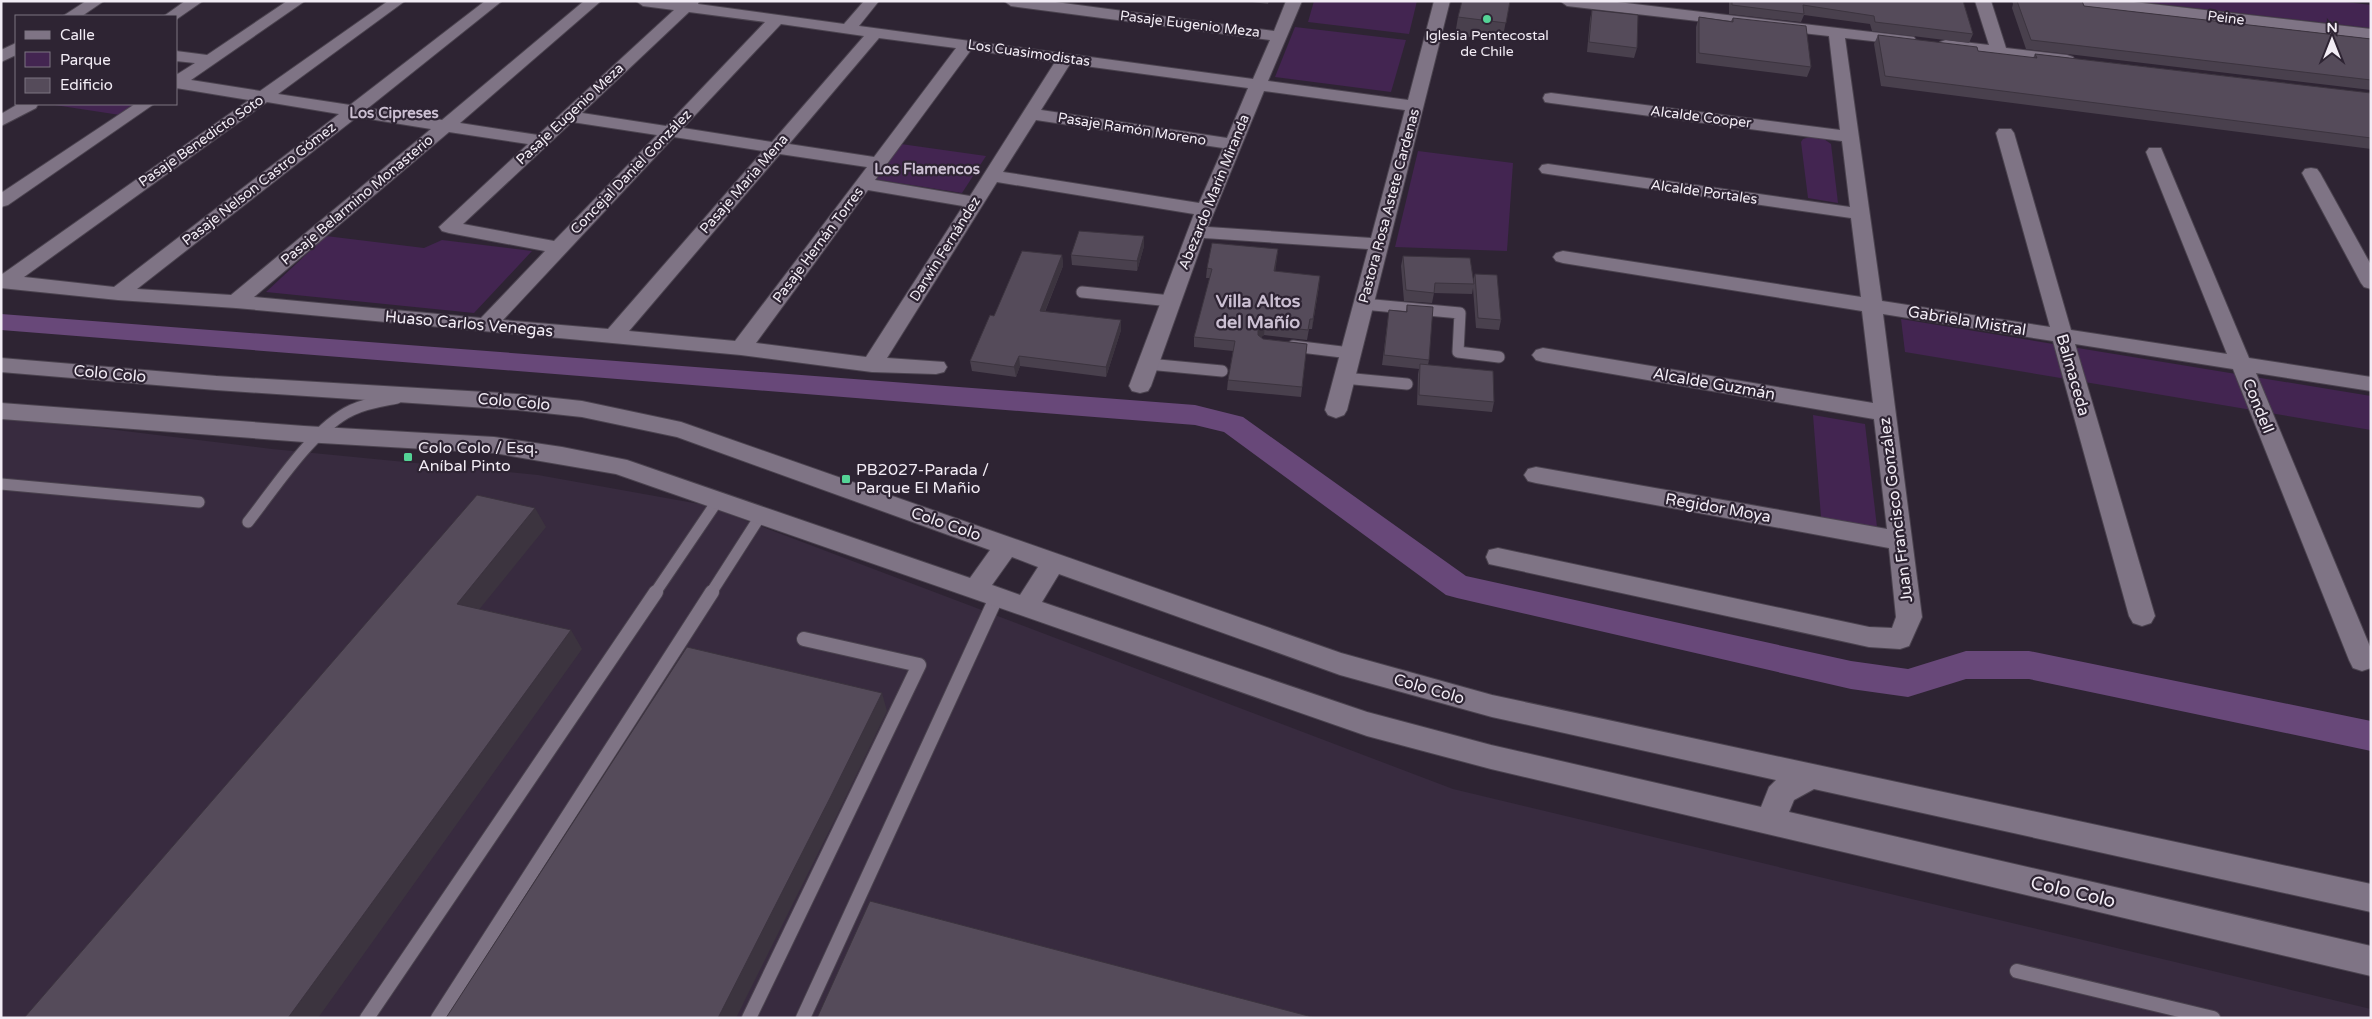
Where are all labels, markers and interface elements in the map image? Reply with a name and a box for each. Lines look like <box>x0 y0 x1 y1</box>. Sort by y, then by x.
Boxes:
street label: Pasaje Eugenio Meza <box>1119 7 1261 41</box>
street label: Peine <box>2207 7 2246 29</box>
marker: Iglesia Pentecostal de Chile <box>1481 13 1493 25</box>
legend <box>15 15 178 105</box>
north arrow <box>2307 15 2357 65</box>
text: N <box>2326 19 2338 36</box>
text: Calle <box>60 26 95 44</box>
place label: Iglesia Pentecostal de Chile <box>1425 27 1549 60</box>
street label: Los Cuasimodistas <box>967 36 1092 70</box>
text: Parque <box>60 51 111 69</box>
street label: Pasaje Eugenio Meza <box>513 60 627 168</box>
text: Edificio <box>60 76 113 94</box>
street label: Pasaje Benedicto Soto <box>135 91 267 191</box>
street label: Alcalde Cooper <box>1649 102 1753 132</box>
district label: Los Cipreses <box>349 104 439 123</box>
street label: Concejal Daniel González <box>567 106 695 238</box>
street label: Pastora Rosa Astete Cardenas <box>1355 107 1423 305</box>
street label: Pasaje Ramón Moreno <box>1057 109 1207 149</box>
street label: Abezardo Marín Miranda <box>1175 112 1253 272</box>
street label: Pasaje Nelson Castro Gómez <box>179 119 339 249</box>
street label: Pasaje Belarmino Monasterio <box>277 131 437 269</box>
street label: Pasaje Maria Mena <box>696 131 792 237</box>
district label: Los Flamencos <box>874 160 980 178</box>
street label: Alcalde Portales <box>1650 176 1759 208</box>
street label: Pasaje Hernán Torres <box>769 184 867 306</box>
street label: Darwin Fernández <box>906 193 984 304</box>
district label: Villa Altos del Mañío <box>1216 290 1301 333</box>
street label: Gabriela Mistral <box>1906 302 2028 340</box>
street label: Huaso Carlos Venegas <box>384 307 554 341</box>
street label: Balmaceda <box>2052 332 2094 418</box>
street label: Colo Colo <box>73 361 147 387</box>
street label: Alcalde Guzmán <box>1651 363 1777 405</box>
street label: Condell <box>2238 376 2278 436</box>
street label: Colo Colo <box>477 389 551 415</box>
street label: Juan Francisco González <box>1875 416 1917 604</box>
place label: Colo Colo / Esq. Aníbal Pinto <box>418 438 538 476</box>
marker: Colo Colo / Esq. Aníbal Pinto <box>402 451 414 463</box>
place label: PB2027-Parada / Parque El Mañio <box>856 460 989 498</box>
marker: PB2027-Parada / Parque El Mañio <box>840 473 852 485</box>
street label: Regidor Moya <box>1664 489 1772 527</box>
street label: Colo Colo <box>908 503 984 545</box>
street label: Colo Colo <box>1391 669 1467 709</box>
street label: Colo Colo <box>2028 872 2118 912</box>

